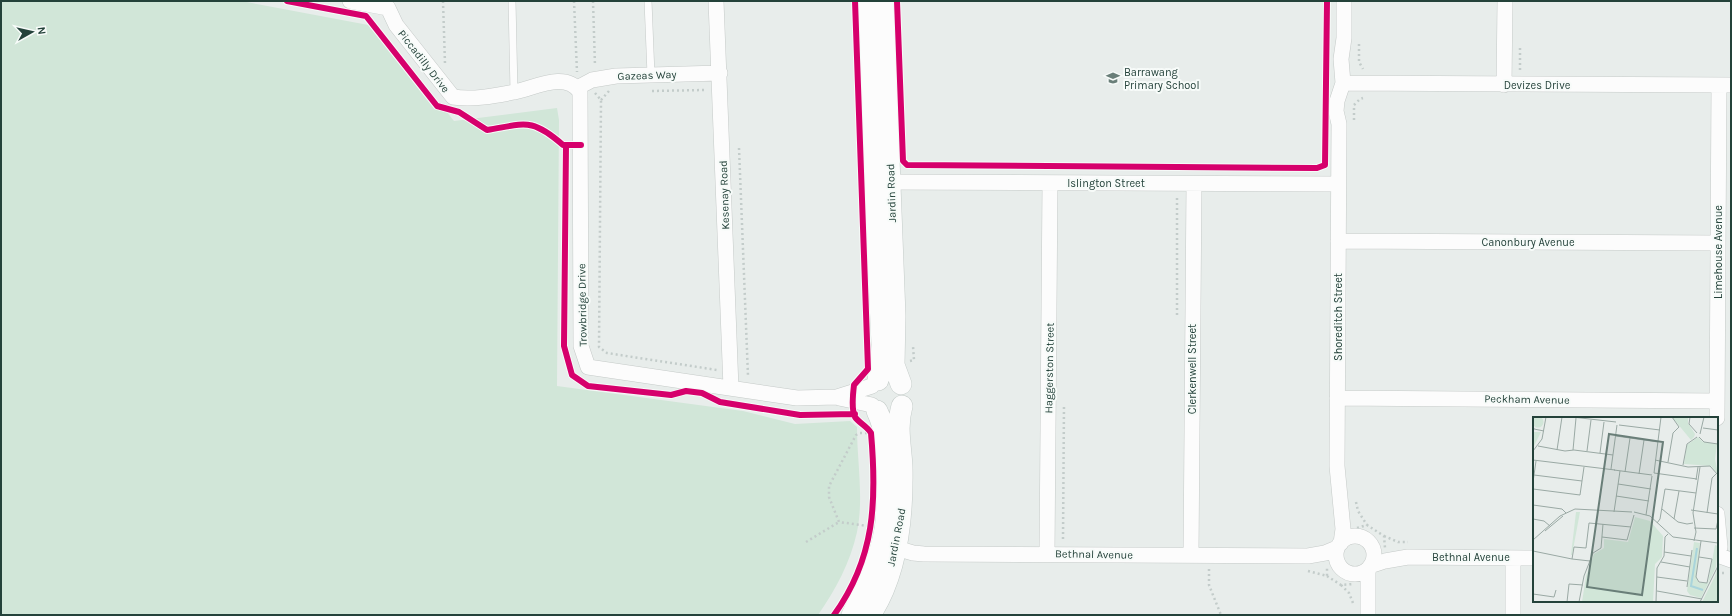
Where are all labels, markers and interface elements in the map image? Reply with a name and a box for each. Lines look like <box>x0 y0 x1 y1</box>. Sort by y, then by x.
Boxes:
north arrow <box>12 12 52 52</box>
text: N <box>34 26 48 35</box>
street label: Piccadilly Drive <box>395 27 452 96</box>
place label: Barrawang Primary School <box>1124 66 1199 92</box>
street label: Gazeas Way <box>617 68 677 83</box>
school or university icon: Barrawang Primary School <box>1105 70 1121 86</box>
street label: Devizes Drive <box>1504 79 1571 92</box>
street label: Kesenay Road <box>717 160 732 230</box>
street label: Jardin Road <box>884 163 899 223</box>
street label: Islington Street <box>1067 177 1145 190</box>
street label: Limehouse Avenue <box>1712 205 1725 299</box>
street label: Canonbury Avenue <box>1481 236 1575 249</box>
street label: Trowbridge Drive <box>575 263 590 347</box>
street label: Shoreditch Street <box>1332 273 1345 361</box>
street label: Haggerston Street <box>1042 322 1057 414</box>
street label: Clerkenwell Street <box>1186 324 1199 414</box>
street label: Peckham Avenue <box>1484 392 1570 407</box>
inset map <box>1533 417 1718 602</box>
street label: Jardin Road <box>884 507 908 567</box>
street label: Bethnal Avenue <box>1055 547 1133 562</box>
street label: Bethnal Avenue <box>1432 551 1510 564</box>

